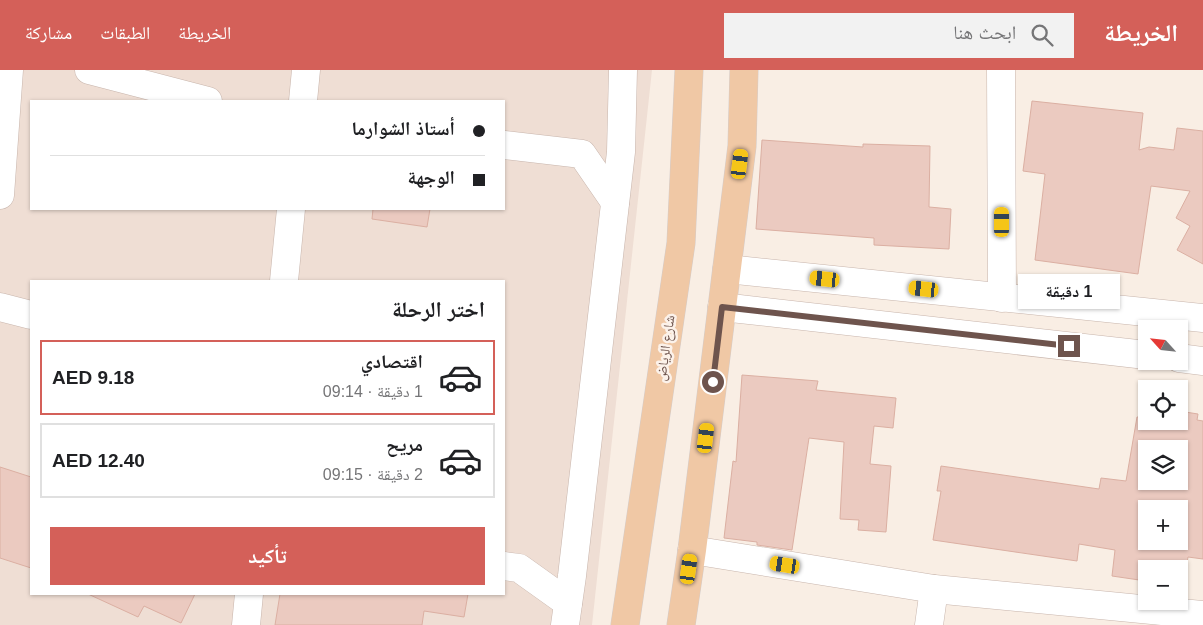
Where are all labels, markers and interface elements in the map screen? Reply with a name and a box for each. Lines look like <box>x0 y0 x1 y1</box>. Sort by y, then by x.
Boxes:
search box <box>724 13 1074 58</box>
text: الخريطة <box>1104 19 1178 46</box>
icon: search <box>1028 21 1056 49</box>
text: ابحث هنا <box>953 22 1016 43</box>
text: مشاركة <box>25 23 72 43</box>
text: الطبقات <box>100 23 150 43</box>
text: الخريطة <box>178 23 231 43</box>
text: أستاذ الشوارما <box>351 118 455 139</box>
car <box>730 148 749 180</box>
text: الوجهة <box>407 167 455 188</box>
car <box>994 207 1009 237</box>
car <box>809 270 840 288</box>
callout: 1 دقيقة <box>1018 274 1120 308</box>
car <box>908 280 939 298</box>
text: 1 دقيقة <box>1046 283 1092 300</box>
text: اختر الرحلة <box>392 297 485 322</box>
street label: شارع الرياض <box>652 314 680 382</box>
north arrow <box>1138 320 1188 370</box>
map controls <box>1138 320 1188 610</box>
route end <box>1058 335 1080 357</box>
text: اقتصادي <box>361 351 423 372</box>
icon: car <box>438 355 483 400</box>
text: AED 9.18 <box>52 367 134 388</box>
route start <box>702 371 724 393</box>
button: locate <box>1138 380 1188 430</box>
text: 1 دقيقة · 09:14 <box>323 383 423 400</box>
car <box>696 422 715 454</box>
text: مريح <box>386 434 423 455</box>
icon: car <box>438 438 483 483</box>
button: layers <box>1138 440 1188 490</box>
text: AED 12.40 <box>52 450 145 471</box>
text: 2 دقيقة · 09:15 <box>323 466 423 483</box>
button: + <box>1138 500 1188 550</box>
button: تأكيد <box>50 527 485 585</box>
car <box>679 553 698 585</box>
car <box>769 555 800 575</box>
button: − <box>1138 560 1188 610</box>

